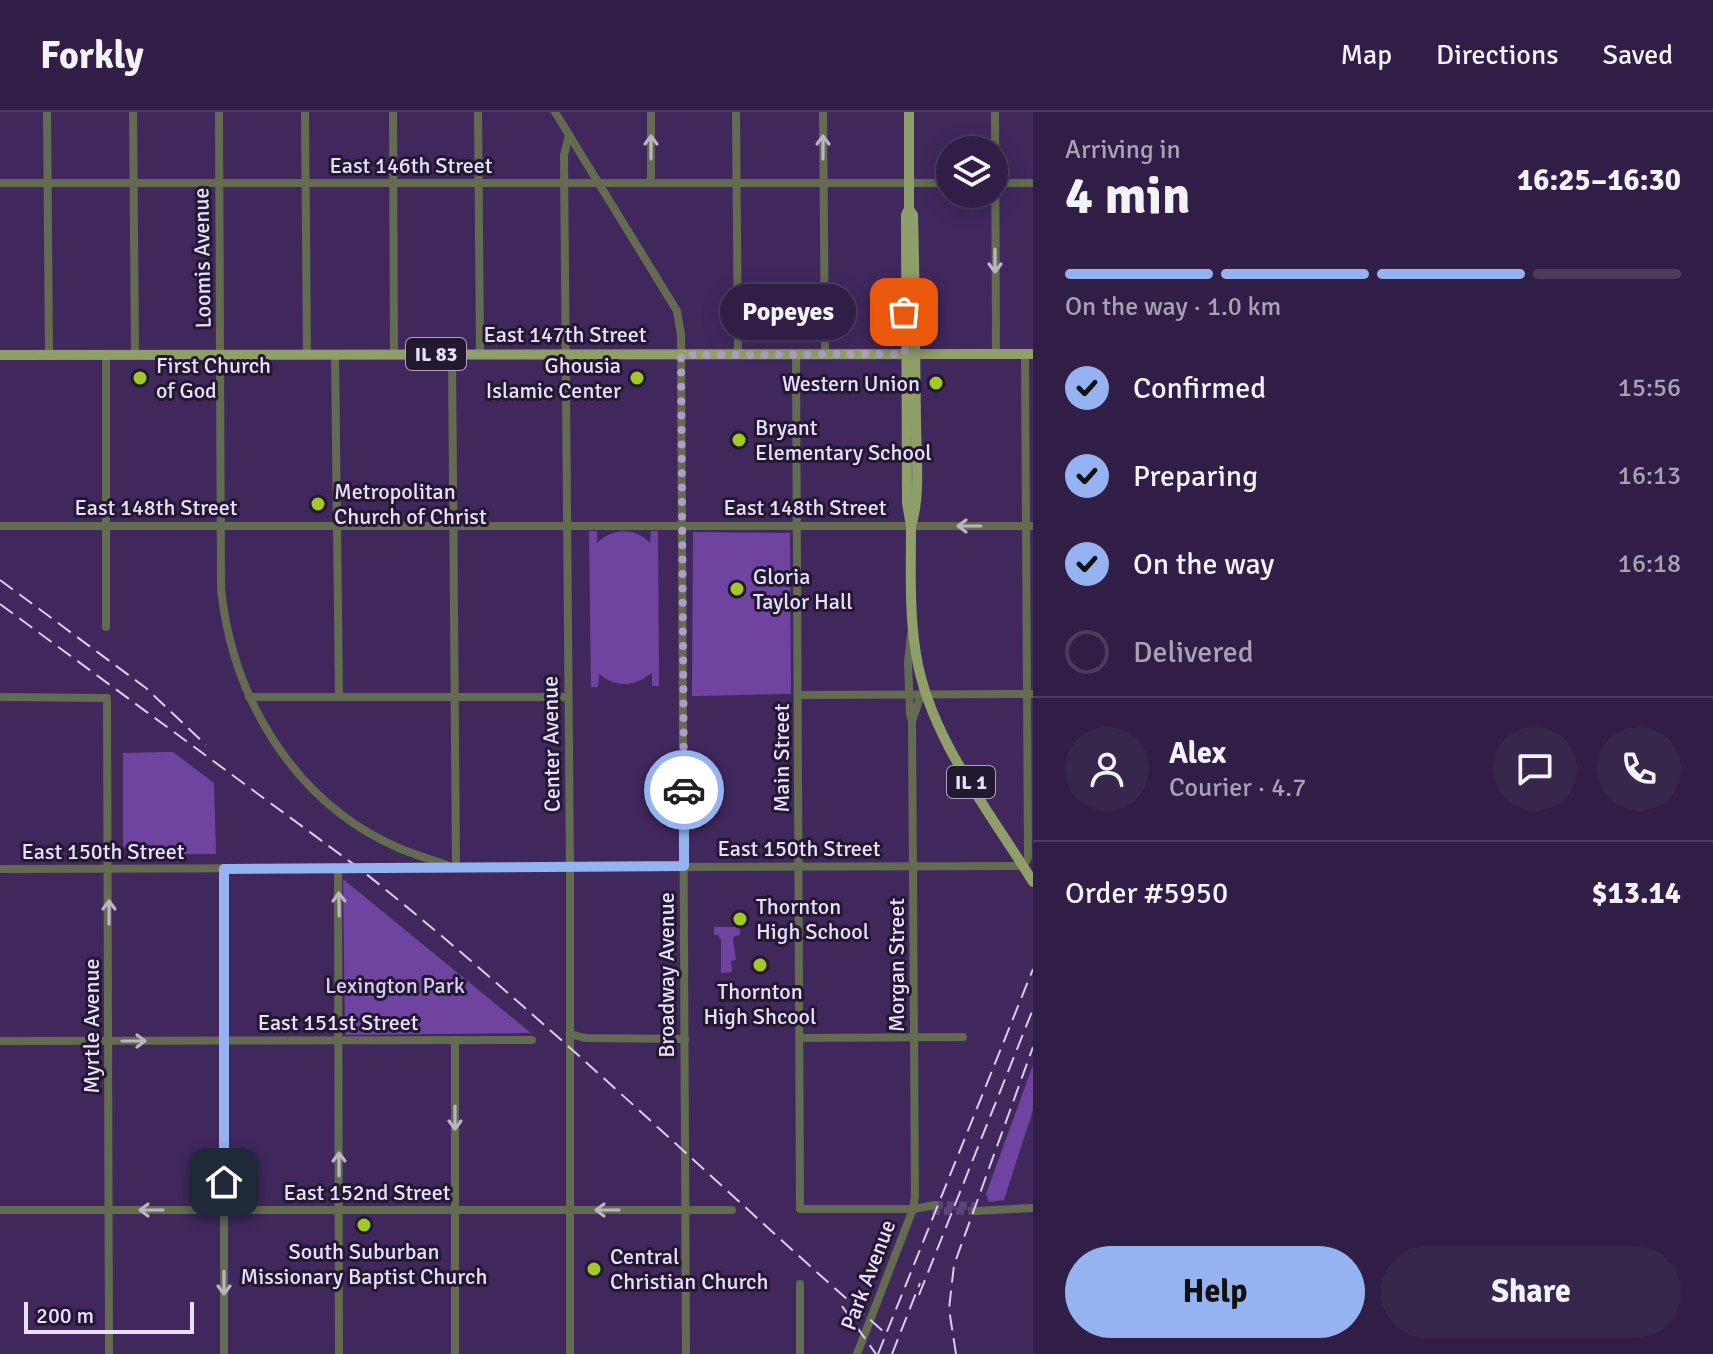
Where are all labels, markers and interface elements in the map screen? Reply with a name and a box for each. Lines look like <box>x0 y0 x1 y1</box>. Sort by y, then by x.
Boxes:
text: Forkly <box>40 32 144 79</box>
text: Map <box>1340 38 1392 72</box>
text: Directions <box>1436 38 1558 72</box>
text: Saved <box>1602 38 1673 72</box>
one-way arrow <box>643 134 659 161</box>
one-way arrow <box>815 134 831 161</box>
text: Arriving in <box>1065 134 1181 166</box>
map controls <box>936 136 1008 208</box>
button: layers <box>936 136 1008 208</box>
street label: East 146th Street <box>329 152 493 179</box>
text: 16:25–16:30 <box>1517 162 1681 199</box>
text: 4 min <box>1065 164 1191 228</box>
street label: Loomis Avenue <box>187 187 217 329</box>
one-way arrow <box>987 247 1003 274</box>
pin <box>870 278 938 346</box>
callout: Popeyes <box>720 284 856 340</box>
icon: bag <box>882 290 926 334</box>
text: On the way · 1.0 km <box>1065 291 1281 323</box>
text: Popeyes <box>742 296 834 328</box>
street label: East 147th Street <box>483 321 647 348</box>
road number: IL 83 <box>406 338 466 370</box>
place label: First Church of God <box>156 352 271 404</box>
place label: Ghousia Islamic Center <box>486 352 621 404</box>
icon: check <box>1065 366 1109 410</box>
marker: First Church of God <box>131 369 149 387</box>
marker: Ghousia Islamic Center <box>628 369 646 387</box>
place label: Western Union <box>782 370 920 397</box>
text: Confirmed <box>1133 370 1266 407</box>
text: 15:56 <box>1618 372 1681 404</box>
marker: Western Union <box>927 374 945 392</box>
place label: Bryant Elementary School <box>755 414 932 466</box>
marker: Bryant Elementary School <box>730 431 748 449</box>
icon: check <box>1065 454 1109 498</box>
text: Preparing <box>1133 458 1258 495</box>
text: 16:13 <box>1618 460 1681 492</box>
place label: Metropolitan Church of Christ <box>334 478 487 530</box>
street label: East 148th Street <box>74 494 238 521</box>
street label: East 148th Street <box>723 494 887 521</box>
marker: Metropolitan Church of Christ <box>309 495 327 513</box>
one-way arrow <box>956 518 983 534</box>
icon: check <box>1065 542 1109 586</box>
text: On the way <box>1133 546 1274 583</box>
text: 16:18 <box>1618 548 1681 580</box>
place label: Gloria Taylor Hall <box>753 563 853 615</box>
marker: Gloria Taylor Hall <box>728 580 746 598</box>
text: Delivered <box>1133 634 1254 671</box>
street label: Center Avenue <box>536 676 566 812</box>
street label: Main Street <box>768 703 795 813</box>
button: person <box>1065 727 1149 811</box>
button: chat <box>1493 727 1577 811</box>
button: phone <box>1597 727 1681 811</box>
text: Alex <box>1169 735 1226 772</box>
courier <box>644 750 724 830</box>
road number: IL 1 <box>947 766 995 798</box>
icon: car <box>662 768 706 812</box>
text: Courier · 4.7 <box>1169 772 1306 804</box>
street label: East 150th Street <box>717 835 881 862</box>
street label: East 150th Street <box>21 838 185 865</box>
text: Order #5950 <box>1065 875 1228 912</box>
text: $13.14 <box>1591 875 1681 912</box>
one-way arrow <box>331 891 347 918</box>
street label: Broadway Avenue <box>653 892 680 1058</box>
place label: Thornton High School <box>756 893 869 945</box>
street label: Morgan Street <box>883 898 910 1032</box>
one-way arrow <box>101 899 117 926</box>
marker: Thornton High School <box>731 910 749 928</box>
marker: Thornton High Shcool <box>751 956 769 974</box>
street label: Myrtle Avenue <box>78 958 105 1094</box>
park label: Lexington Park <box>325 972 465 999</box>
place label: Thornton High Shcool <box>703 978 817 1030</box>
street label: East 151st Street <box>258 1009 419 1036</box>
one-way arrow <box>120 1033 147 1049</box>
one-way arrow <box>447 1104 463 1131</box>
pin <box>190 1148 258 1216</box>
one-way arrow <box>331 1151 347 1178</box>
icon: home <box>202 1160 246 1204</box>
street label: East 152nd Street <box>283 1179 451 1206</box>
one-way arrow <box>138 1202 165 1218</box>
one-way arrow <box>594 1202 621 1218</box>
marker: South Suburban Missionary Baptist Church <box>355 1216 373 1234</box>
street label: Park Avenue <box>835 1216 901 1334</box>
place label: South Suburban Missionary Baptist Church <box>241 1238 487 1290</box>
place label: Central Christian Church <box>610 1243 768 1295</box>
button: Help <box>1065 1246 1365 1338</box>
button: Share <box>1381 1246 1681 1338</box>
marker: Central Christian Church <box>585 1260 603 1278</box>
one-way arrow <box>216 1269 232 1296</box>
scale bar <box>24 1298 194 1334</box>
text: 200 m <box>36 1302 94 1329</box>

